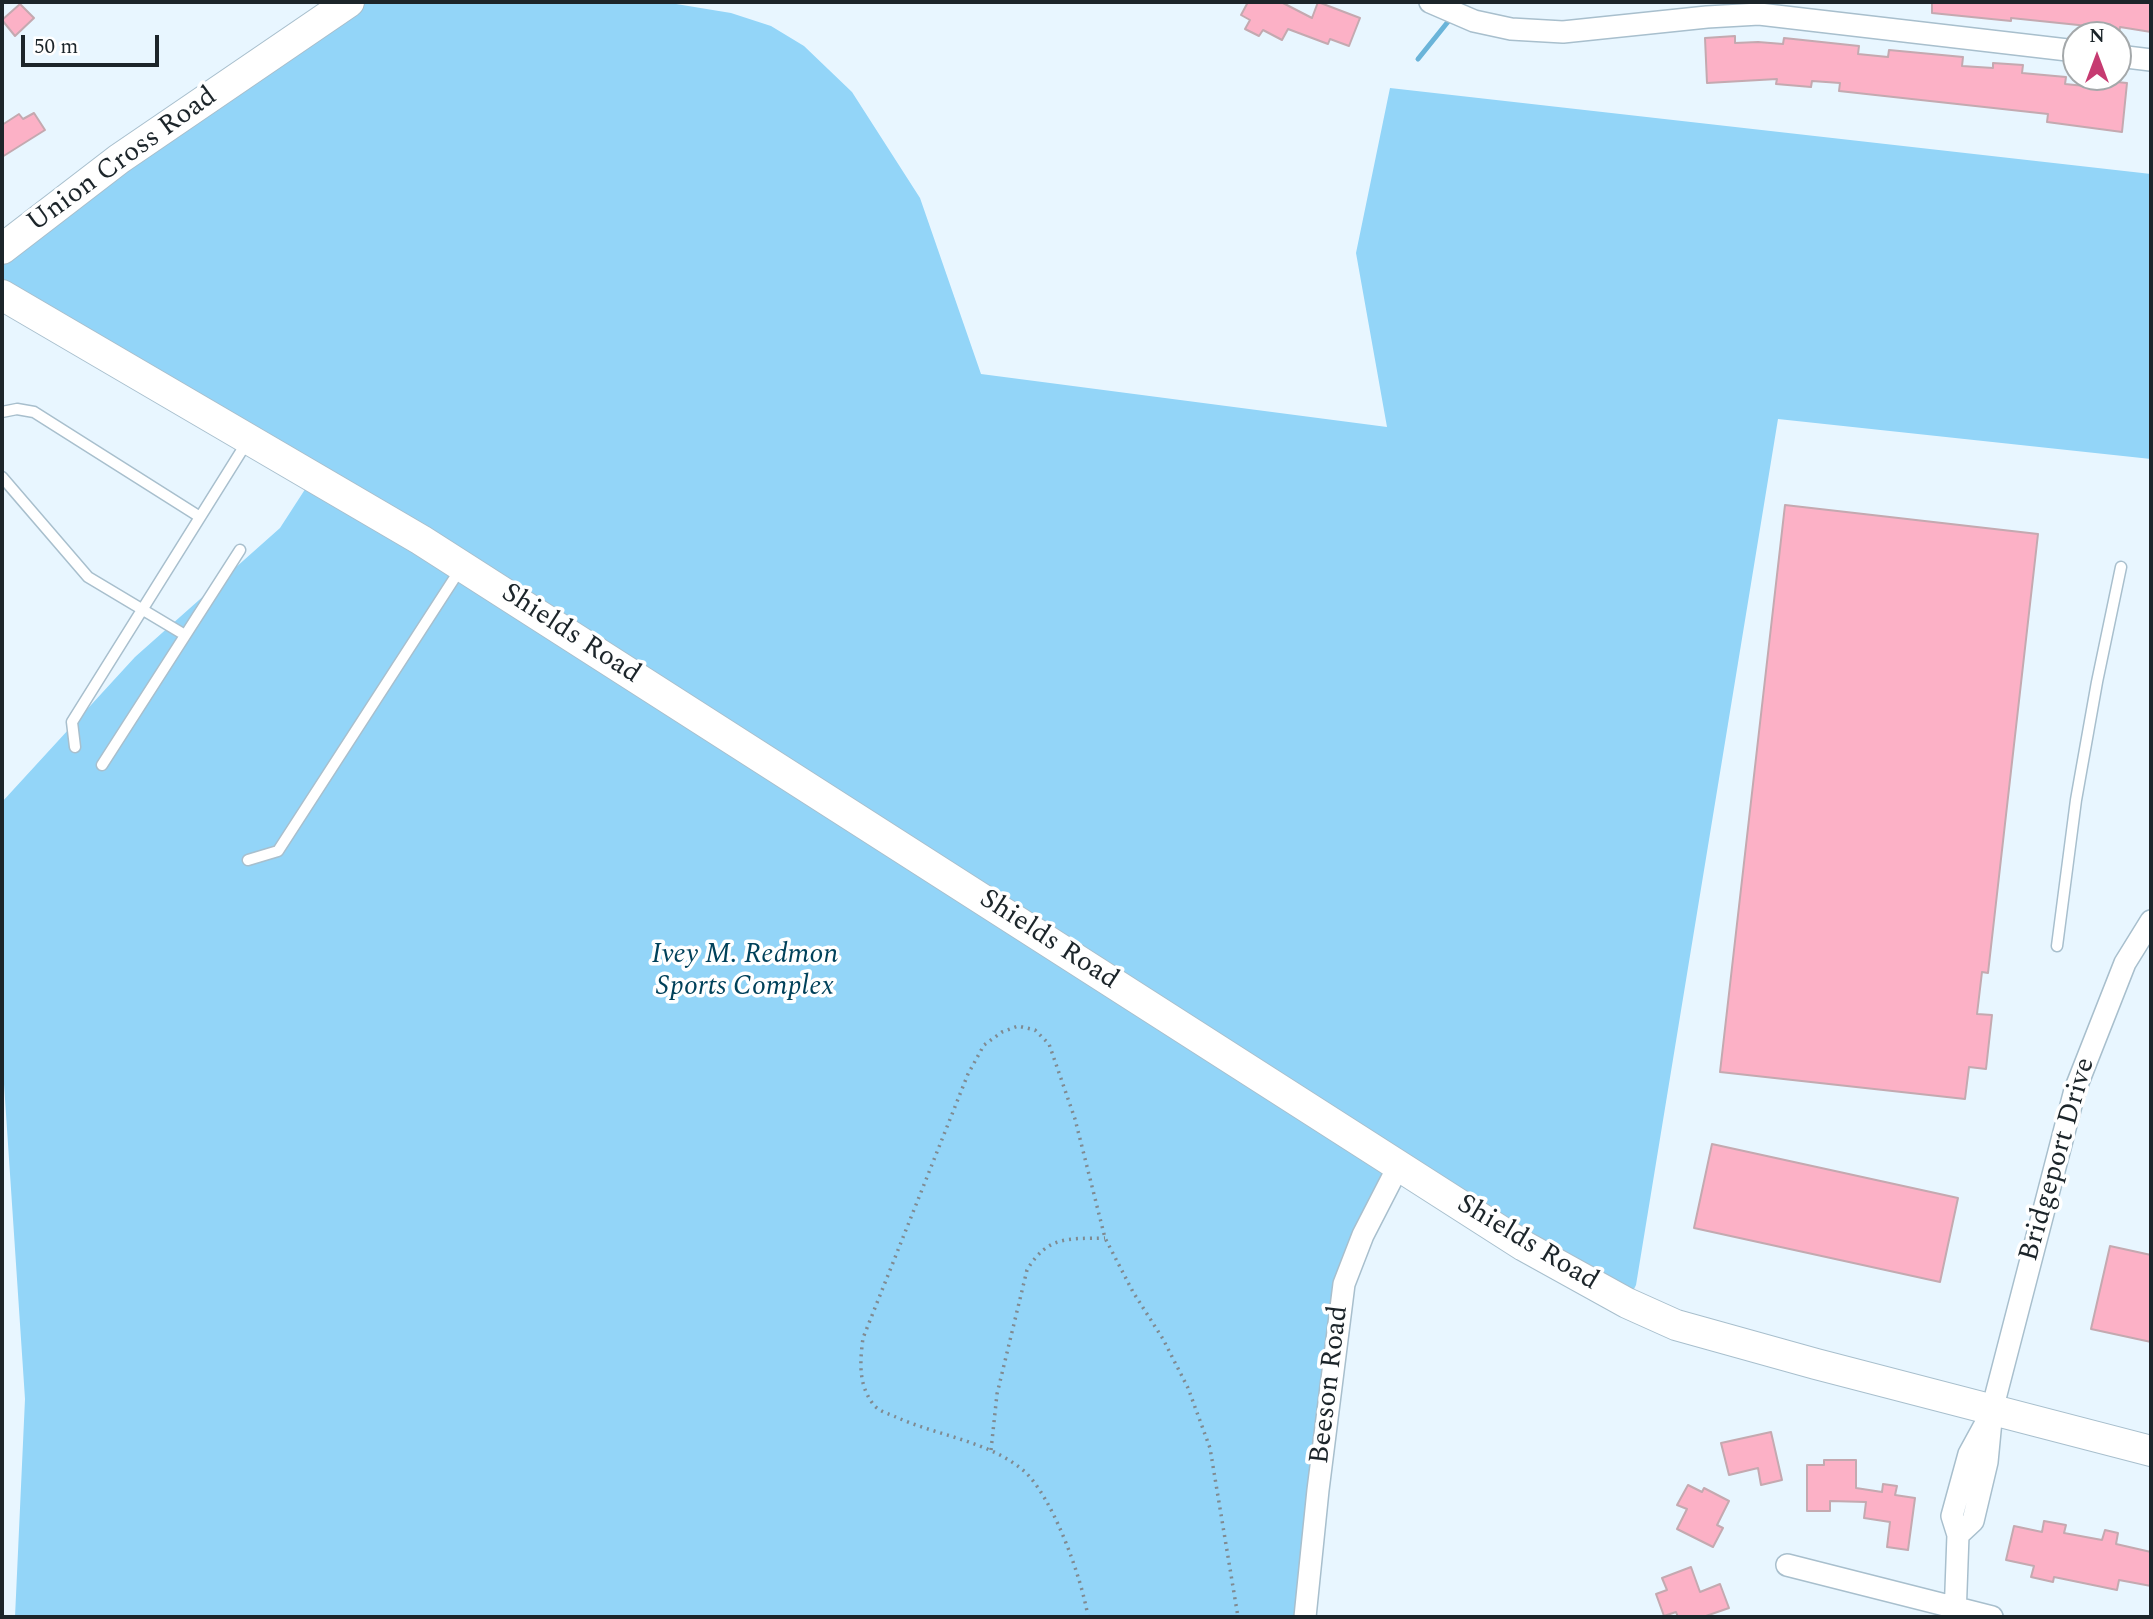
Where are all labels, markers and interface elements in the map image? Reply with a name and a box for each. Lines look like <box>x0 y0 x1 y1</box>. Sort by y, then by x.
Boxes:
scale bar <box>24 21 163 65</box>
north arrow <box>2062 21 2132 91</box>
text: N <box>2089 22 2105 51</box>
text: 50 m <box>34 31 78 63</box>
street label: Union Cross Road <box>22 81 224 241</box>
street label: Shields Road <box>494 577 646 693</box>
street label: Shields Road <box>972 883 1124 999</box>
park label: Ivey M. Redmon Sports Complex <box>652 940 838 1006</box>
street label: Bridgeport Drive <box>2014 1054 2104 1266</box>
street label: Shields Road <box>1450 1189 1604 1299</box>
street label: Beeson Road <box>1305 1304 1357 1466</box>

